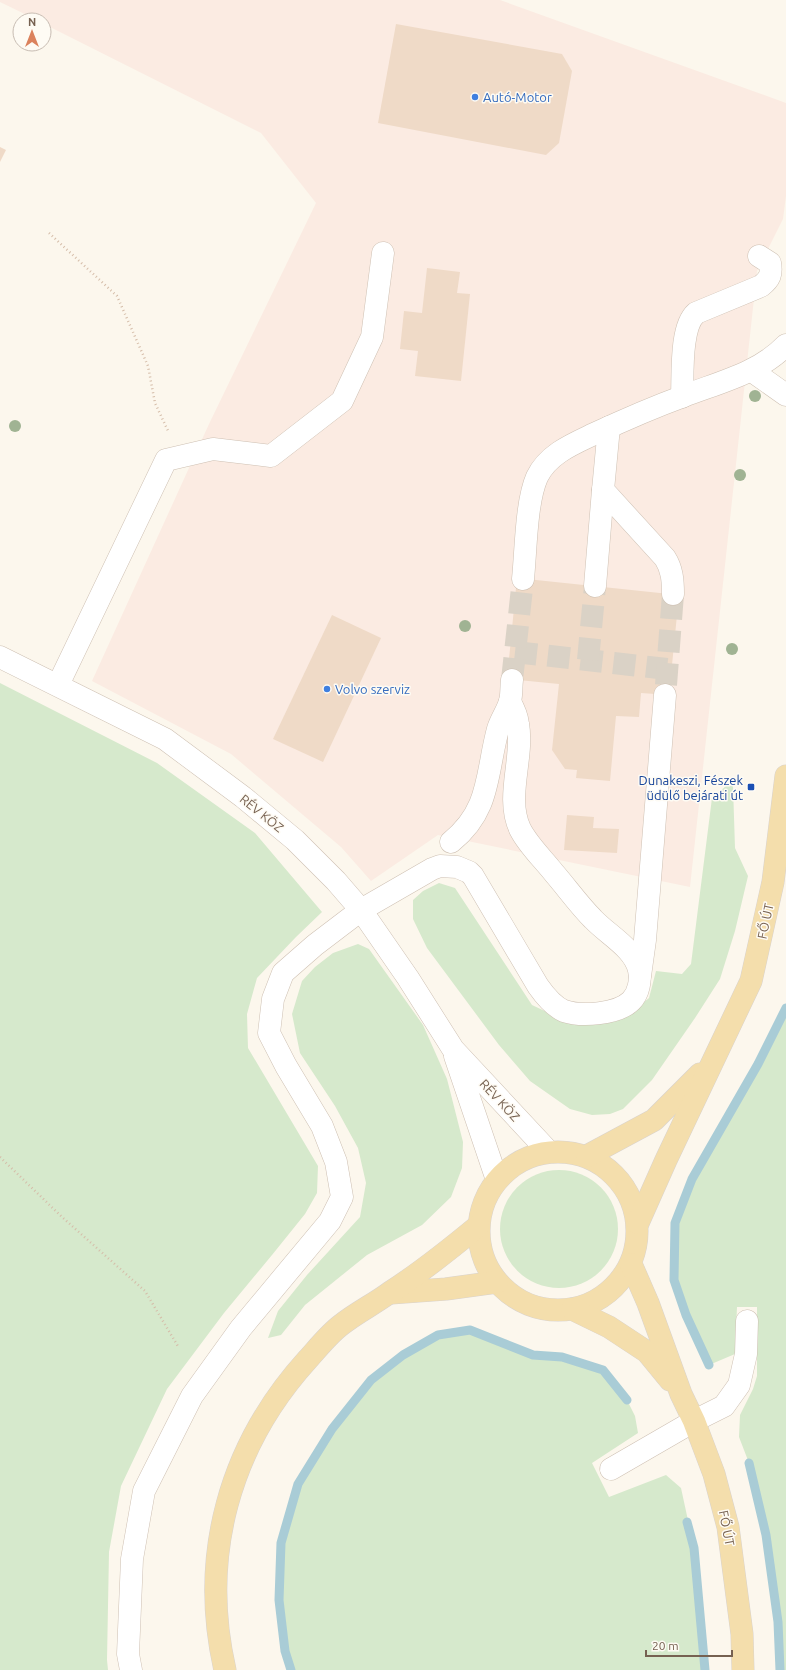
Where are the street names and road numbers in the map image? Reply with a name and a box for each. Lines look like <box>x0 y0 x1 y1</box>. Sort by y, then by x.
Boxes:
street label: RÉV KÖZ <box>238 791 287 835</box>
street label: FŐ ÚT <box>753 902 776 940</box>
street label: RÉV KÖZ <box>477 1076 523 1124</box>
street label: FŐ ÚT <box>717 1509 738 1547</box>

